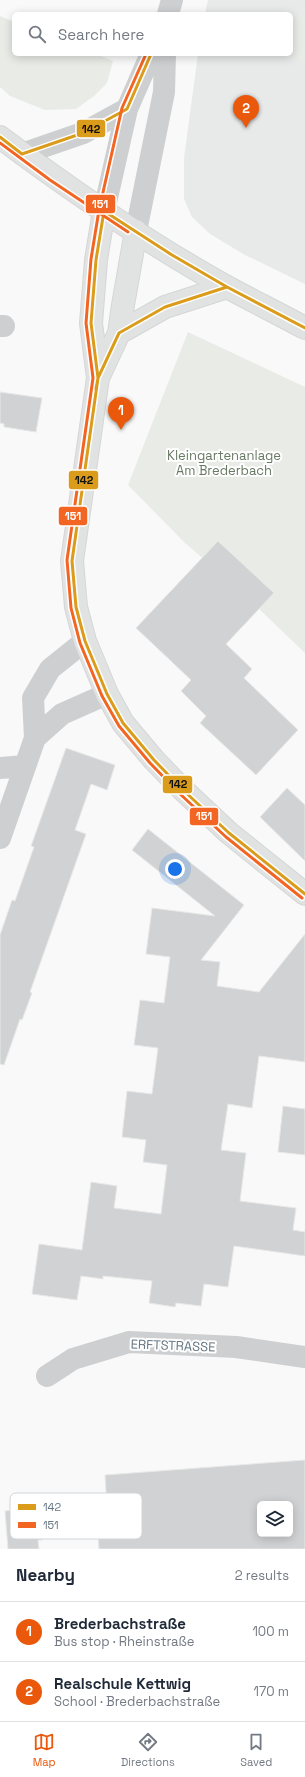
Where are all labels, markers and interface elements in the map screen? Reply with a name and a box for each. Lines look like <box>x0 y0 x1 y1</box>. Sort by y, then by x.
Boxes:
search box <box>12 12 293 56</box>
icon: search <box>26 23 48 45</box>
text: Search here <box>58 25 144 44</box>
pin: 2 <box>233 95 259 128</box>
line badge: 142 <box>76 119 106 138</box>
text: 142 <box>82 122 101 136</box>
line badge: 151 <box>85 194 116 214</box>
text: 151 <box>92 197 108 211</box>
pin: 1 <box>108 397 134 430</box>
park label: Kleingartenanlage Am Brederbach <box>167 447 281 479</box>
line badge: 142 <box>68 470 99 490</box>
text: 142 <box>75 473 94 487</box>
line badge: 151 <box>58 506 88 526</box>
text: 151 <box>65 509 81 523</box>
line badge: 142 <box>162 775 193 794</box>
text: 142 <box>169 777 188 791</box>
line badge: 151 <box>189 807 219 826</box>
text: 151 <box>196 809 212 823</box>
your location <box>165 859 185 879</box>
street label: ERFTSTRASSE <box>130 1336 216 1355</box>
legend <box>10 1493 142 1539</box>
text: 142 <box>43 1500 61 1514</box>
map controls <box>257 1501 293 1537</box>
button: layers <box>257 1501 293 1537</box>
text: 151 <box>43 1518 59 1532</box>
text: Nearby <box>16 1564 75 1586</box>
text: 2 results <box>235 1567 289 1584</box>
text: Brederbachstraße <box>54 1614 186 1633</box>
text: 1 <box>26 1623 32 1640</box>
text: 100 m <box>252 1623 289 1640</box>
text: Bus stop · Rheinstraße <box>54 1633 194 1650</box>
text: Realschule Kettwig <box>54 1674 191 1693</box>
text: 2 <box>25 1683 33 1700</box>
text: 170 m <box>253 1683 289 1700</box>
text: School · Brederbachstraße <box>54 1693 220 1710</box>
tab: Map <box>33 1731 56 1769</box>
tab: Directions <box>121 1731 175 1769</box>
tab: Saved <box>240 1731 272 1769</box>

